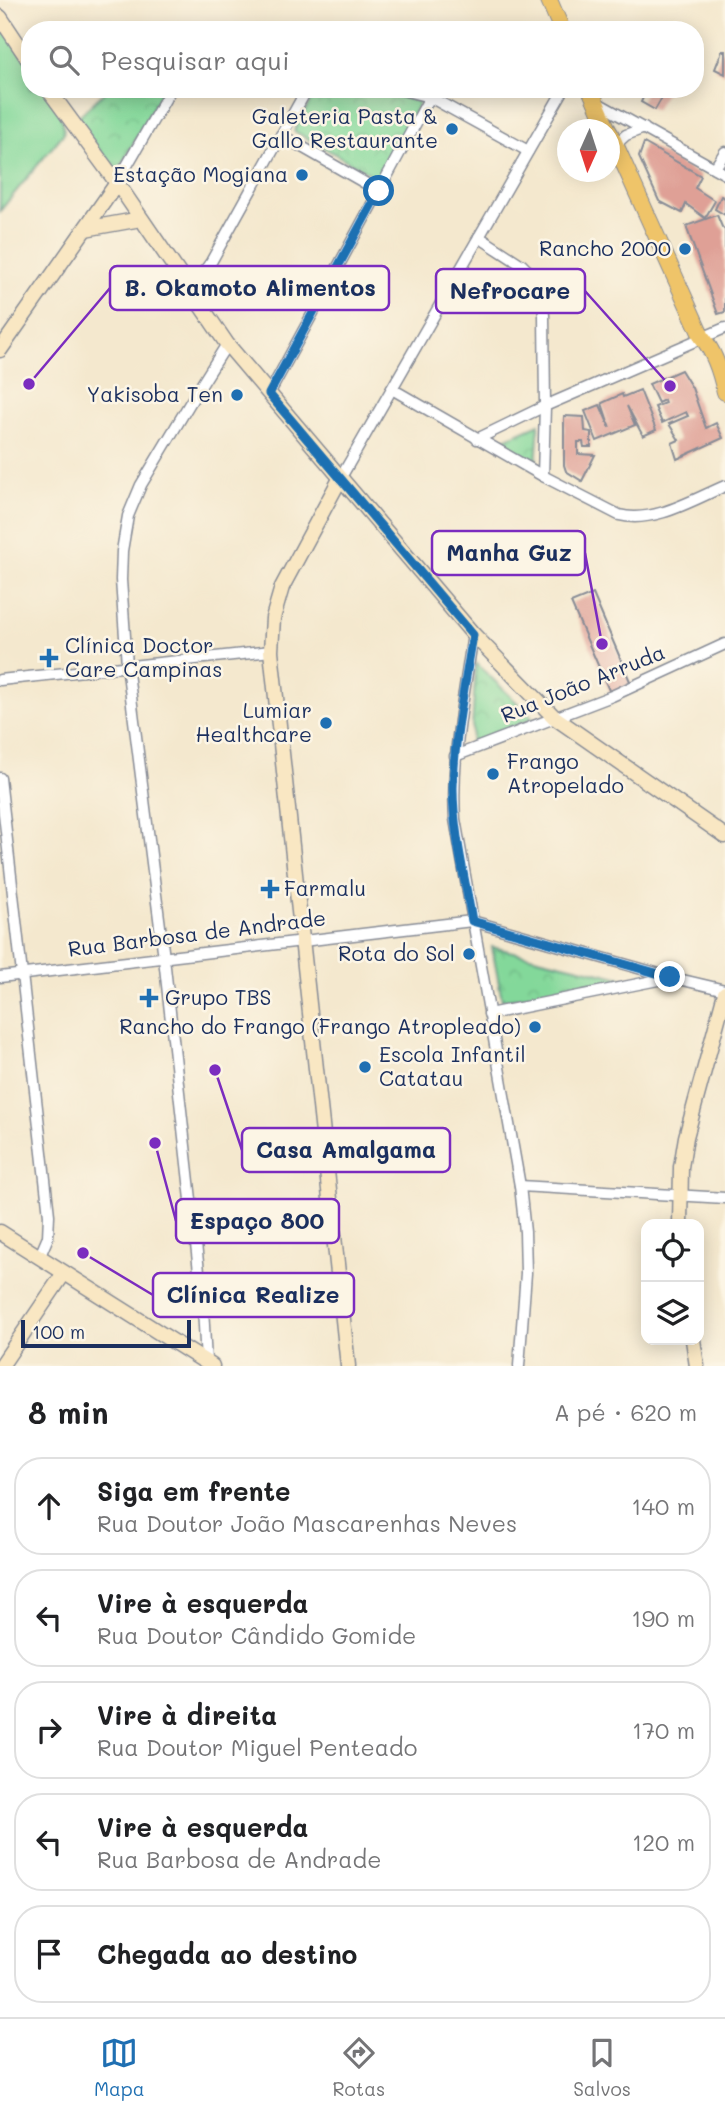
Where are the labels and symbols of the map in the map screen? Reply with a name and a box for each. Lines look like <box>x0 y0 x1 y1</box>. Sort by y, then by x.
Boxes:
place label: Galeteria Pasta & Gallo Restaurante <box>252 102 438 153</box>
north arrow <box>557 119 620 182</box>
marker: Galeteria Pasta & Gallo Restaurante <box>444 121 460 137</box>
place label: Estação Mogiana <box>113 160 288 187</box>
marker: Estação Mogiana <box>294 167 310 183</box>
route start <box>363 175 394 206</box>
place label: Rancho 2000 <box>539 234 671 261</box>
marker: Rancho 2000 <box>677 241 693 257</box>
callout: B. Okamoto Alimentos <box>110 266 389 310</box>
callout: Nefrocare <box>436 269 585 313</box>
text: B. Okamoto Alimentos <box>124 272 376 302</box>
text: Nefrocare <box>450 275 570 305</box>
place label: Yakisoba Ten <box>86 380 223 407</box>
marker: Yakisoba Ten <box>229 387 245 403</box>
callout: Manha Guz <box>432 531 585 575</box>
text: Manha Guz <box>446 537 572 567</box>
place label: Clínica Doctor Care Campinas <box>65 631 222 682</box>
street label: Rua João Arruda <box>496 637 668 728</box>
marker: Clínica Doctor Care Campinas <box>39 648 59 668</box>
place label: Lumiar Healthcare <box>196 696 312 747</box>
marker: Lumiar Healthcare <box>318 715 334 731</box>
place label: Frango Atropelado <box>507 747 624 798</box>
marker: Frango Atropelado <box>485 766 501 782</box>
place label: Farmalu <box>284 874 366 901</box>
marker: Farmalu <box>262 881 278 897</box>
street label: Rua Barbosa de Andrade <box>66 903 327 962</box>
place label: Rota do Sol <box>338 939 455 966</box>
marker: Rota do Sol <box>461 946 477 962</box>
route end <box>654 961 685 992</box>
place label: Grupo TBS <box>165 983 271 1010</box>
marker: Grupo TBS <box>139 988 159 1008</box>
place label: Rancho do Frango (Frango Atropleado) <box>119 1012 521 1039</box>
marker: Rancho do Frango (Frango Atropleado) <box>527 1019 543 1035</box>
place label: Escola Infantil Catatau <box>379 1040 526 1091</box>
marker: Escola Infantil Catatau <box>357 1059 373 1075</box>
callout: Casa Amalgama <box>242 1128 450 1172</box>
text: Casa Amalgama <box>256 1134 436 1164</box>
callout: Espaço 800 <box>176 1199 339 1243</box>
text: Espaço 800 <box>190 1205 325 1235</box>
callout: Clínica Realize <box>153 1273 354 1317</box>
text: Clínica Realize <box>167 1279 339 1309</box>
scale bar <box>21 1317 191 1349</box>

